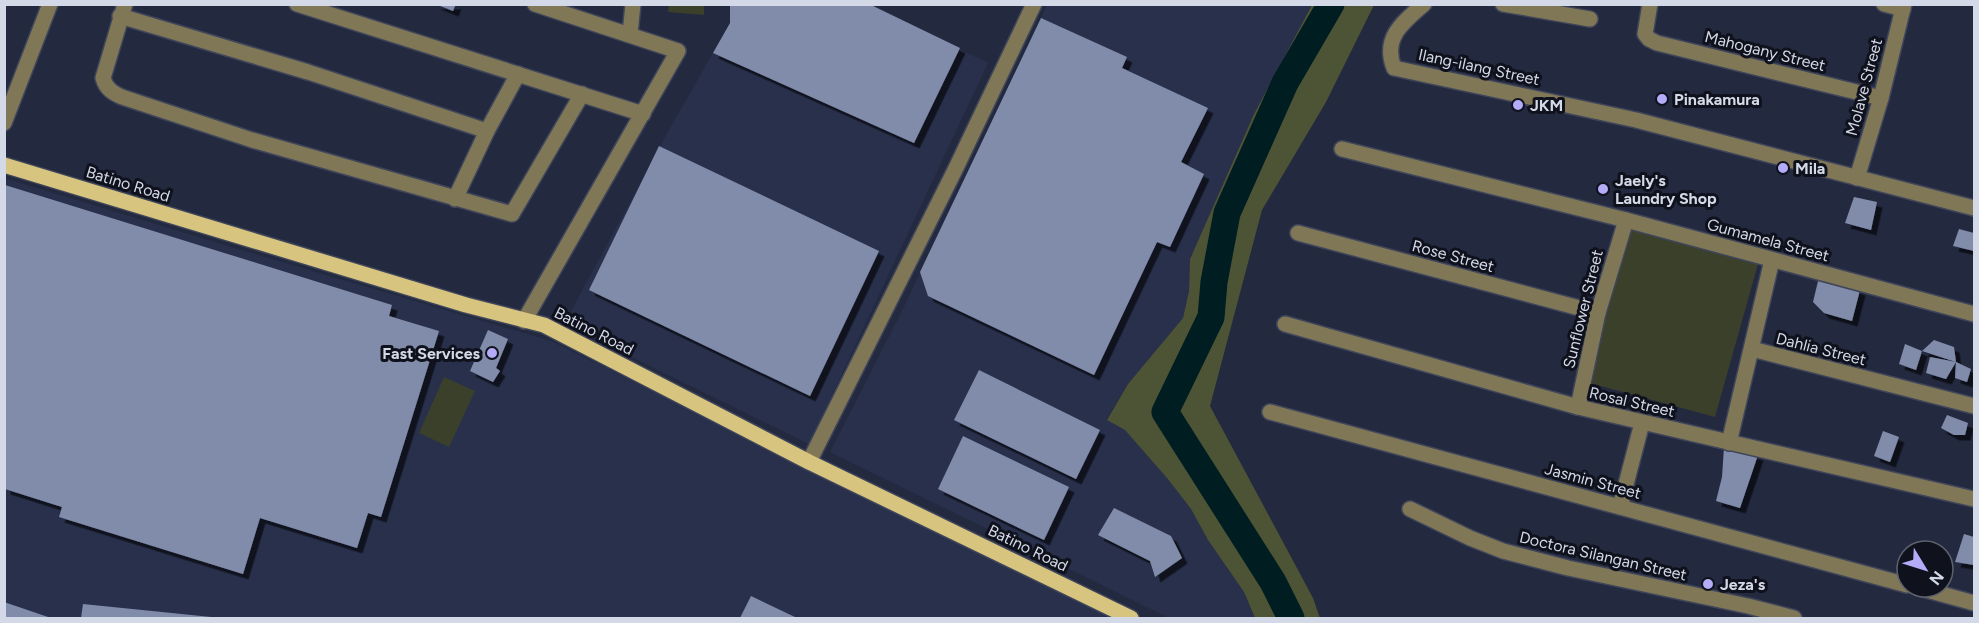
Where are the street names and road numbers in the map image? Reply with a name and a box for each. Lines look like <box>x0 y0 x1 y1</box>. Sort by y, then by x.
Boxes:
street label: Mahogany Street <box>1703 27 1827 75</box>
street label: Molave Street <box>1842 36 1886 138</box>
street label: Ilang-ilang Street <box>1417 45 1541 89</box>
street label: Batino Road <box>84 162 172 206</box>
street label: Gumamela Street <box>1705 215 1831 265</box>
street label: Rose Street <box>1410 236 1496 276</box>
street label: Sunflower Street <box>1559 248 1607 370</box>
street label: Batino Road <box>551 303 637 359</box>
street label: Dahlia Street <box>1774 329 1868 369</box>
street label: Rosal Street <box>1587 383 1677 421</box>
street label: Jasmin Street <box>1543 459 1643 503</box>
street label: Batino Road <box>985 520 1071 576</box>
street label: Doctora Silangan Street <box>1517 527 1689 585</box>

